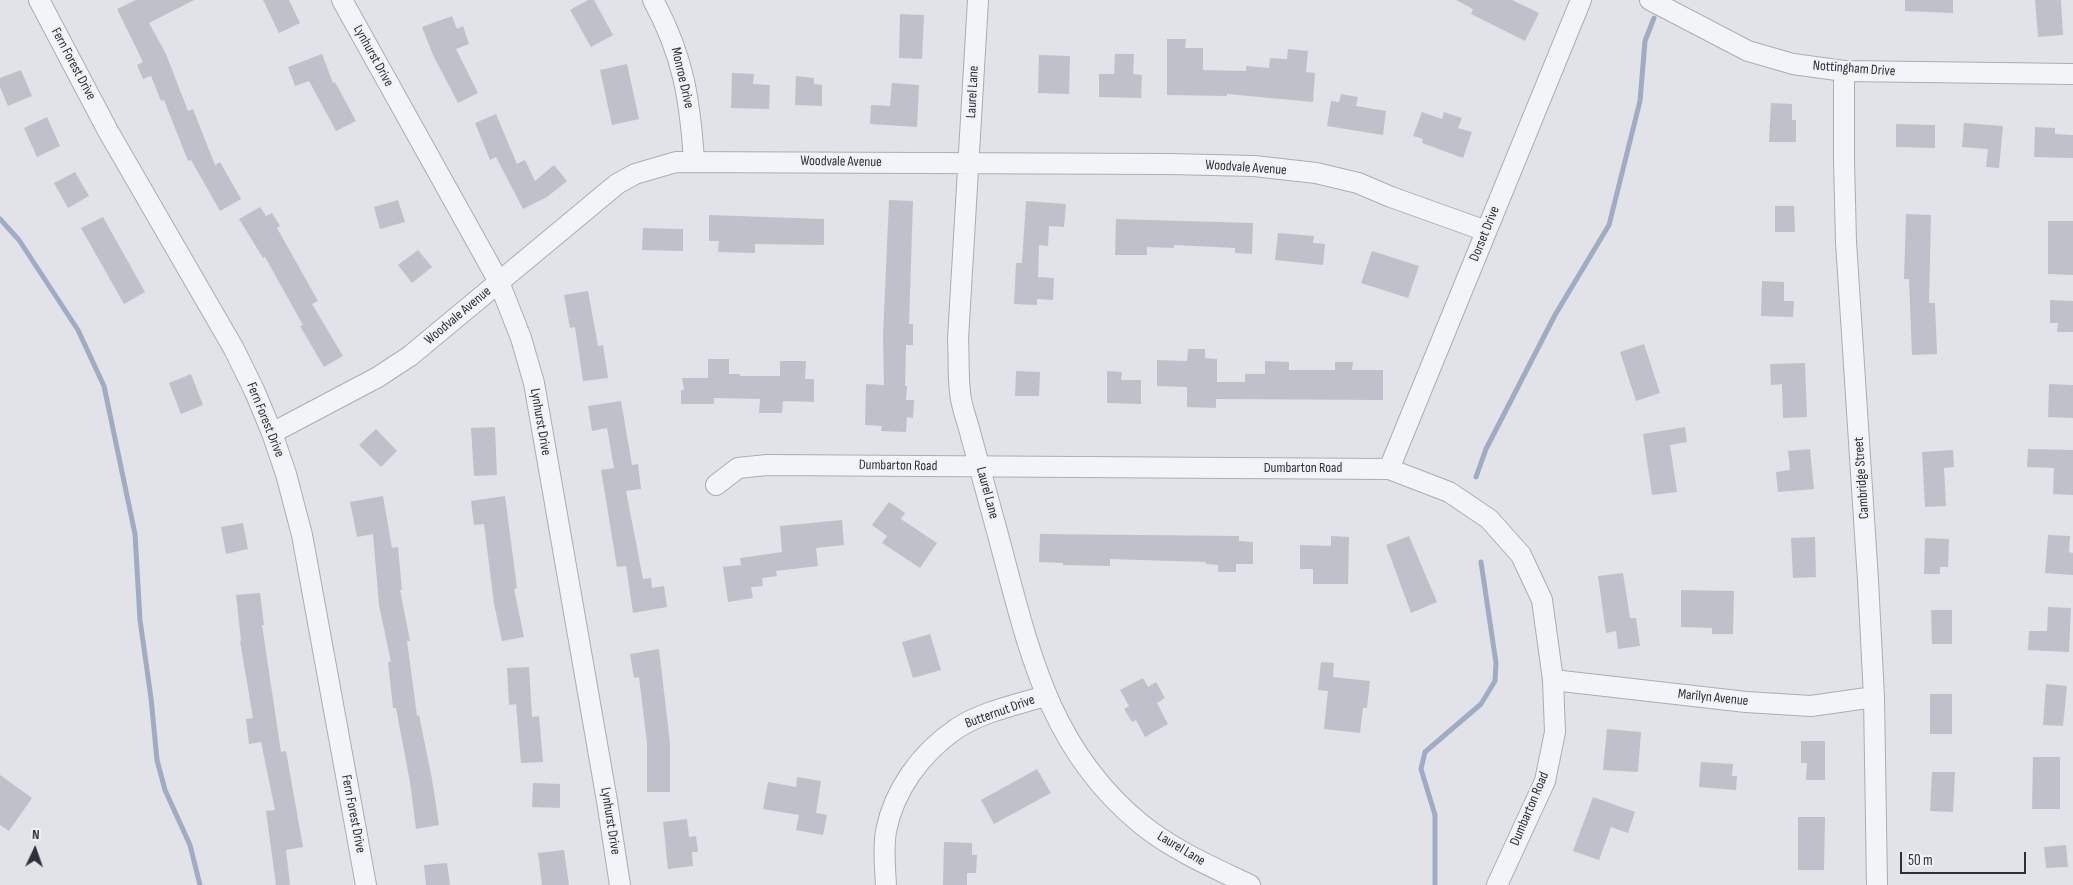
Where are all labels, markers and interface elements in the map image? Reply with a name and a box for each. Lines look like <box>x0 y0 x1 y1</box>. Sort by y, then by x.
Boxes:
street label: Lynhurst Drive <box>349 22 397 90</box>
street label: Fern Forest Drive <box>47 25 99 103</box>
street label: Monroe Drive <box>667 46 697 110</box>
street label: Nottingham Drive <box>1812 58 1896 80</box>
street label: Laurel Lane <box>963 65 983 119</box>
street label: Woodvale Avenue <box>800 153 882 171</box>
street label: Woodvale Avenue <box>1205 157 1287 179</box>
street label: Dorset Drive <box>1466 204 1504 264</box>
street label: Woodvale Avenue <box>421 283 495 349</box>
street label: Fern Forest Drive <box>242 380 288 460</box>
street label: Lynhurst Drive <box>526 387 554 457</box>
street label: Cambridge Street <box>1851 436 1873 520</box>
street label: Dumbarton Road <box>859 457 937 475</box>
street label: Dumbarton Road <box>1264 460 1342 476</box>
street label: Laurel Lane <box>972 465 1002 521</box>
street label: Marilyn Avenue <box>1677 686 1749 710</box>
street label: Butternut Drive <box>963 692 1037 732</box>
street label: Dumbarton Road <box>1507 770 1553 848</box>
street label: Fern Forest Drive <box>337 773 369 855</box>
street label: Lynhurst Drive <box>596 786 624 856</box>
north arrow <box>10 825 60 875</box>
text: N <box>32 826 40 843</box>
street label: Laurel Lane <box>1154 828 1208 870</box>
scale bar <box>1903 842 2029 874</box>
text: 50 m <box>1908 851 1933 870</box>

